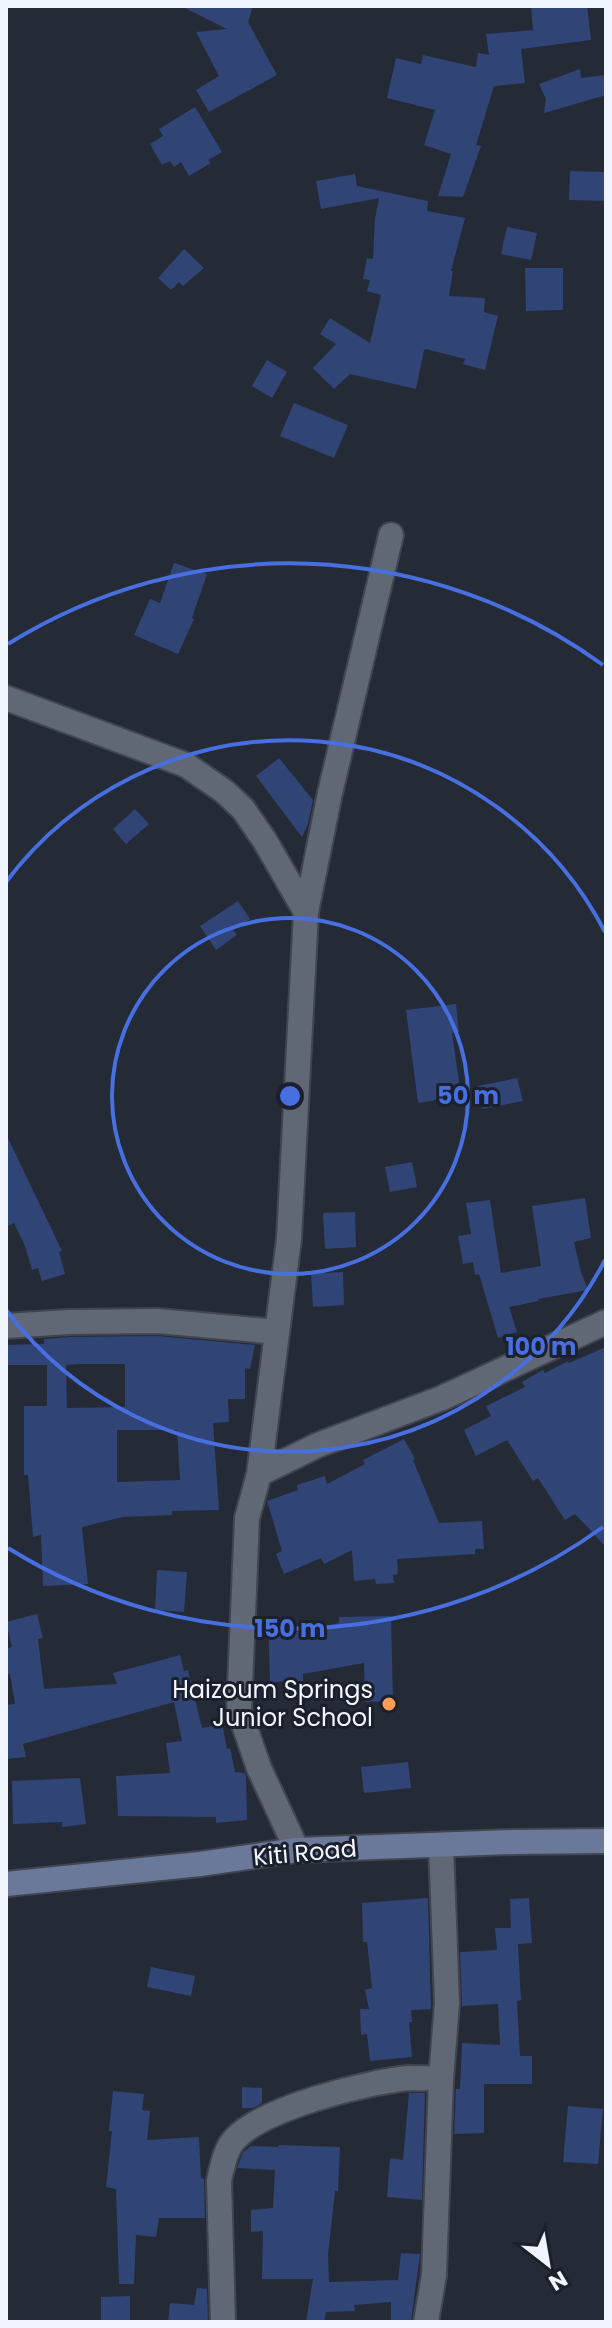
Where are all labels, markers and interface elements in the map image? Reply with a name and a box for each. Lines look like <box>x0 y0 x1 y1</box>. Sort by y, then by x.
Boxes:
text: 50 m <box>437 1079 499 1112</box>
centre of rings <box>276 1082 304 1110</box>
text: 100 m <box>506 1330 576 1363</box>
text: 150 m <box>255 1612 325 1645</box>
place label: Haizoum Springs Junior School <box>172 1673 373 1734</box>
marker: Haizoum Springs Junior School <box>380 1695 398 1713</box>
street label: Kiti Road <box>252 1832 358 1873</box>
north arrow <box>508 2224 588 2304</box>
text: N <box>543 2263 573 2298</box>

